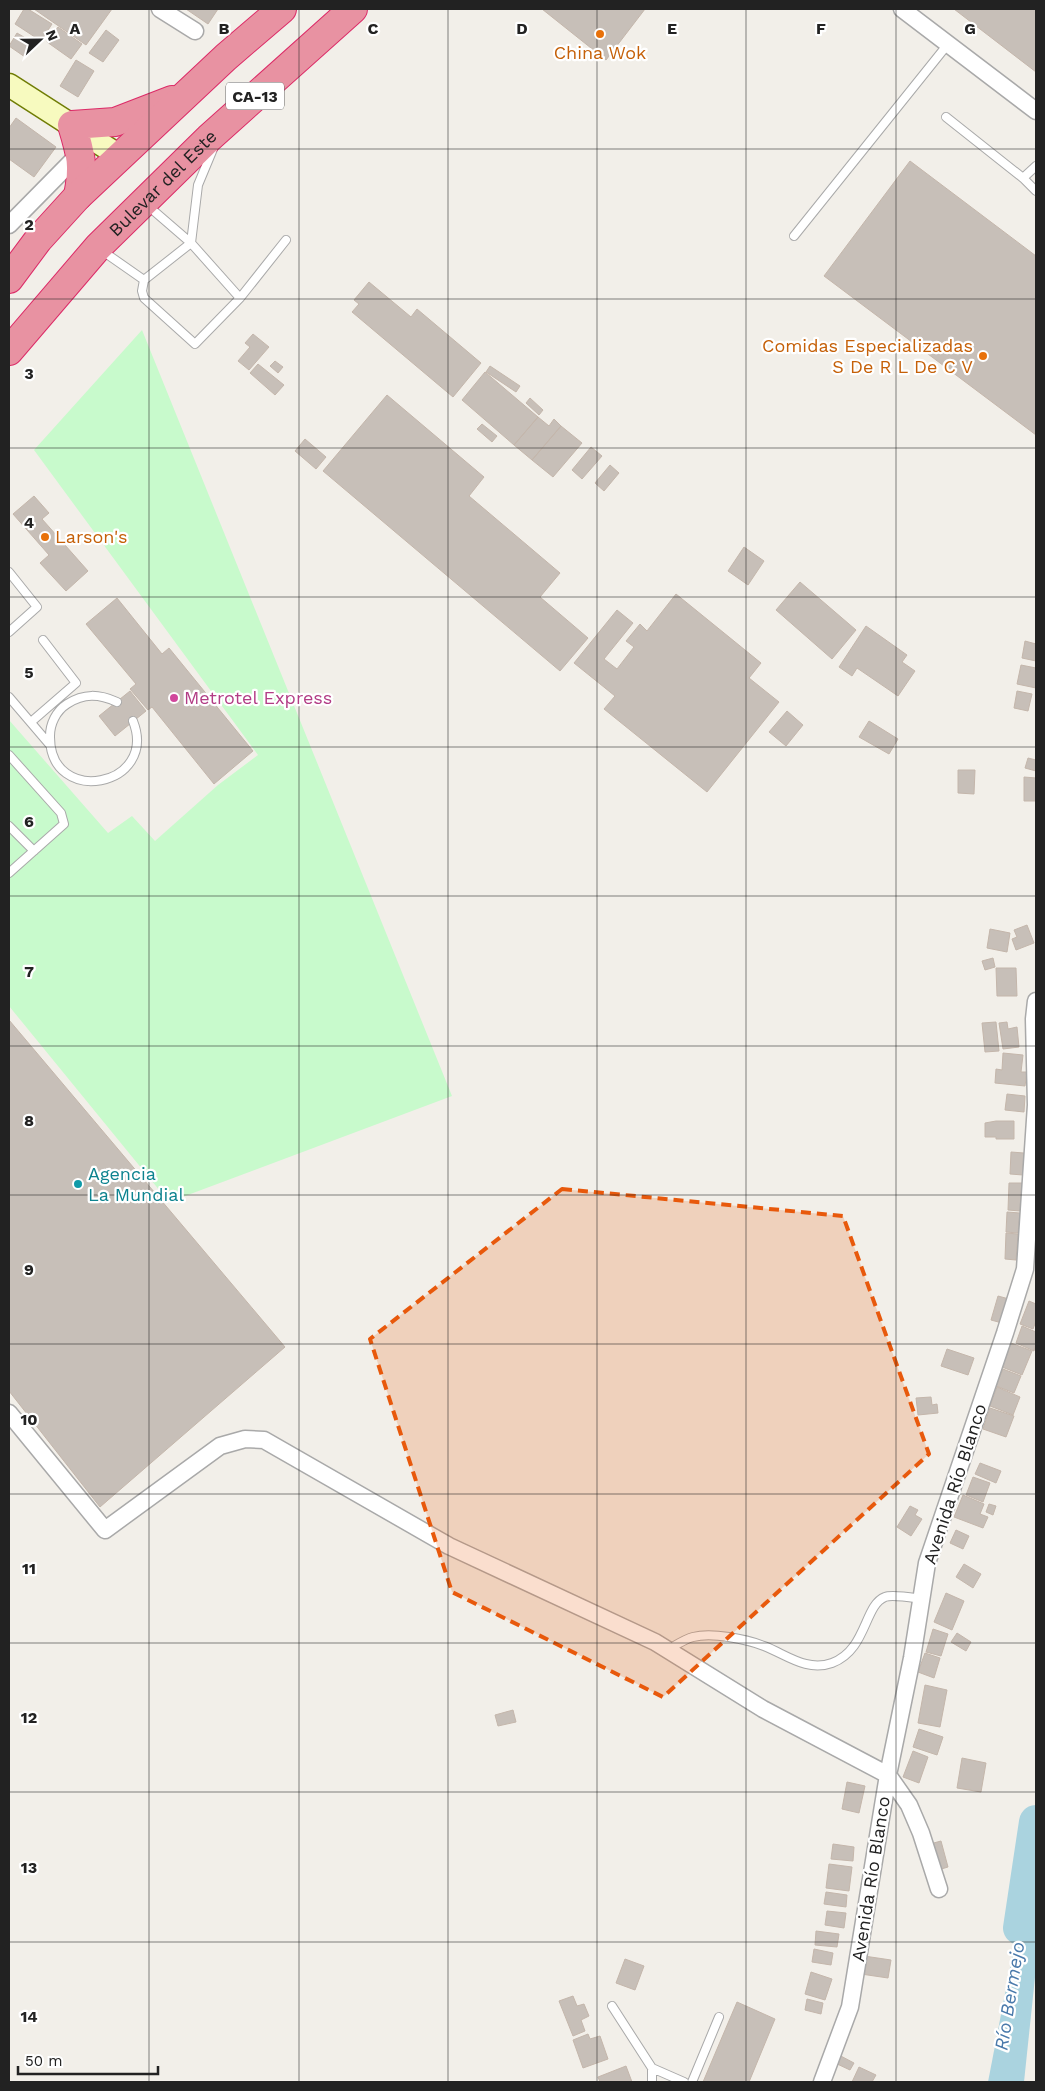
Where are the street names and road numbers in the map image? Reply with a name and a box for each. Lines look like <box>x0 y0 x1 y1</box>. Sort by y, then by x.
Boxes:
road number: CA-13 <box>226 82 284 110</box>
street label: Bulevar del Este <box>104 125 221 240</box>
street label: Avenida Río Blanco <box>919 1401 990 1567</box>
street label: Avenida Río Blanco <box>847 1795 894 1963</box>

